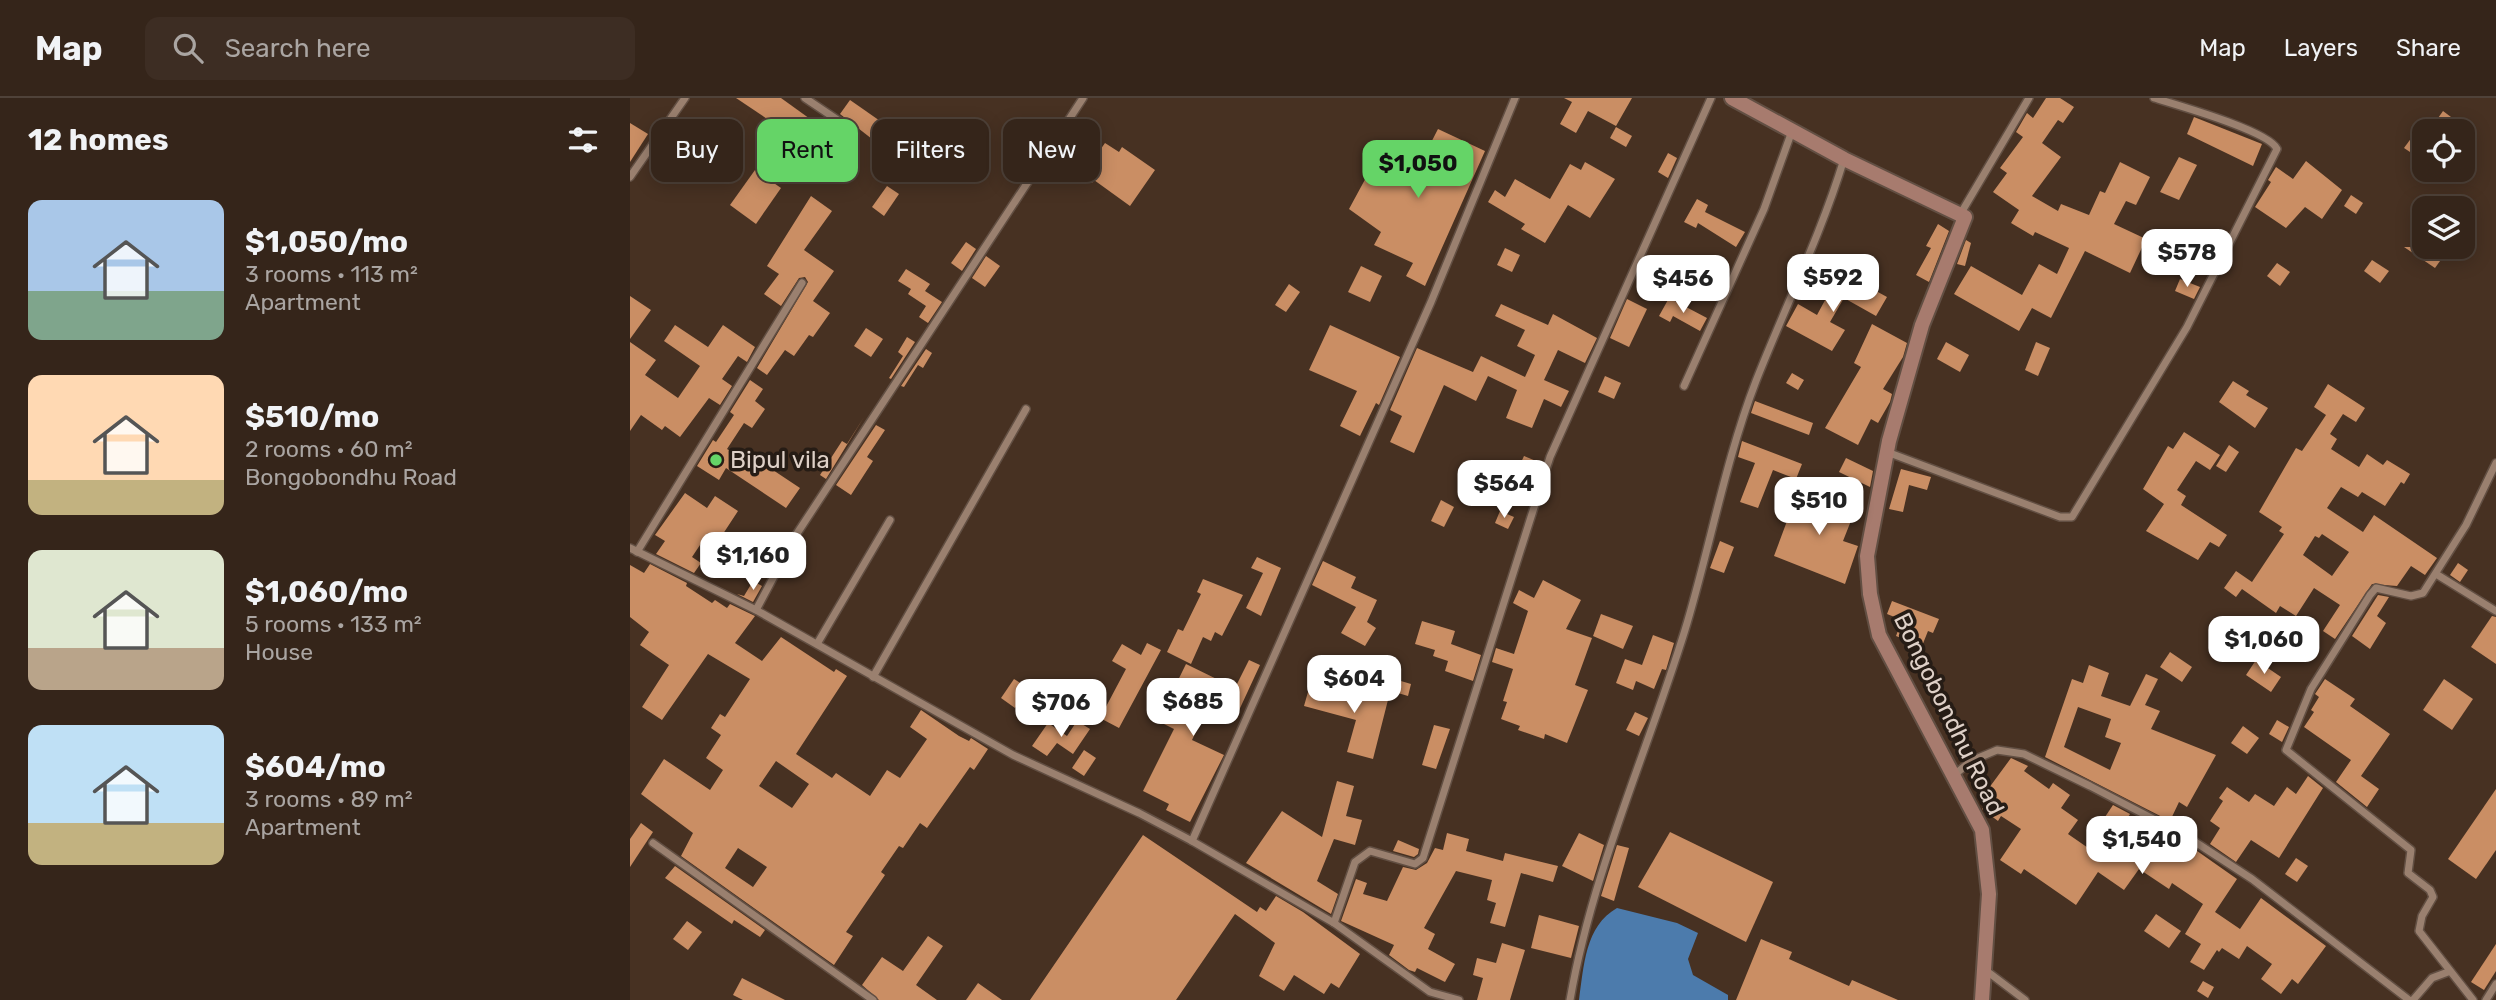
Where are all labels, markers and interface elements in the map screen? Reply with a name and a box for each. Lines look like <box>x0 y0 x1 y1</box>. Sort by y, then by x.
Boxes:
search box <box>145 17 635 80</box>
text: Map <box>35 29 103 68</box>
icon: search <box>169 29 207 67</box>
text: Search here <box>225 33 370 64</box>
text: Map <box>2199 34 2246 62</box>
text: Layers <box>2284 34 2358 62</box>
text: Share <box>2396 34 2461 62</box>
chip: Buy <box>651 119 743 182</box>
chip: Rent <box>757 119 858 182</box>
chip: Filters <box>872 119 989 182</box>
chip: New <box>1003 119 1100 182</box>
map controls <box>2412 119 2475 259</box>
button: locate <box>2412 119 2475 182</box>
icon: filters <box>564 121 602 159</box>
text: 12 homes <box>28 122 169 158</box>
pin: $1,050 <box>1361 140 1475 200</box>
text: $1,050 <box>1378 149 1458 177</box>
button: layers <box>2412 196 2475 259</box>
text: $1,050/mo <box>245 224 408 260</box>
icon: home <box>84 228 168 312</box>
pin: $578 <box>2146 230 2228 289</box>
text: $578 <box>2158 238 2216 266</box>
pin: $592 <box>1792 254 1874 314</box>
pin: $456 <box>1642 256 1724 315</box>
text: 3 rooms · 113 m² <box>245 260 418 288</box>
text: $592 <box>1803 263 1863 291</box>
text: $456 <box>1653 264 1713 292</box>
text: Apartment <box>245 288 361 316</box>
text: $510/mo <box>245 399 379 435</box>
icon: home <box>84 403 168 487</box>
text: 2 rooms · 60 m² <box>245 435 413 463</box>
place label: Bipul vila <box>730 446 830 474</box>
marker: Bipul vila <box>708 452 724 468</box>
pin: $564 <box>1463 460 1545 520</box>
text: Bongobondhu Road <box>245 463 457 491</box>
text: $564 <box>1474 469 1534 497</box>
pin: $510 <box>1778 478 1860 537</box>
text: $510 <box>1790 486 1848 514</box>
pin: $1,160 <box>696 532 810 592</box>
text: $1,160 <box>716 541 790 569</box>
text: $1,060/mo <box>245 574 408 610</box>
icon: home <box>84 578 168 662</box>
street label: Bongobondhu Road <box>1888 608 2010 820</box>
text: 5 rooms · 133 m² <box>245 610 422 638</box>
pin: $1,060 <box>2207 616 2321 676</box>
text: $1,060 <box>2224 625 2304 653</box>
text: House <box>245 638 313 666</box>
pin: $604 <box>1313 656 1395 715</box>
text: $604 <box>1323 664 1385 692</box>
pin: $685 <box>1152 678 1234 738</box>
pin: $706 <box>1020 680 1102 739</box>
text: $685 <box>1163 687 1223 715</box>
text: $706 <box>1031 688 1091 716</box>
text: $604/mo <box>245 749 386 785</box>
icon: home <box>84 753 168 837</box>
text: 3 rooms · 89 m² <box>245 785 413 813</box>
text: Apartment <box>245 813 361 841</box>
pin: $1,540 <box>2085 816 2199 876</box>
text: $1,540 <box>2102 825 2182 853</box>

